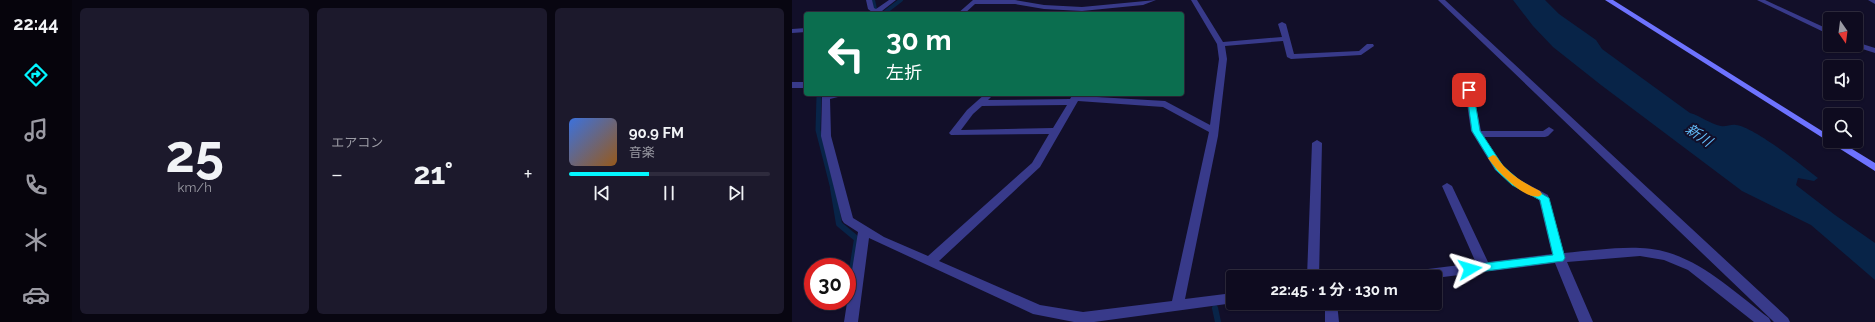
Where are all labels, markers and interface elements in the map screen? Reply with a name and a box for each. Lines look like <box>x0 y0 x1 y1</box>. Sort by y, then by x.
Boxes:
north arrow <box>1823 12 1863 52</box>
map controls <box>1823 12 1863 148</box>
text: 22:44 <box>13 13 59 34</box>
text: 30 m <box>886 24 952 57</box>
icon: left <box>820 28 872 80</box>
button: sound <box>1823 60 1863 100</box>
icon: directions <box>22 61 50 89</box>
text: 左折 <box>886 62 922 83</box>
pin <box>1452 73 1486 107</box>
icon: arrive <box>1458 79 1480 101</box>
button: search <box>1823 108 1863 148</box>
icon: music <box>22 116 50 144</box>
water label: 新川 <box>1683 121 1717 151</box>
text: 25 <box>166 123 224 184</box>
text: 90.9 FM <box>629 124 684 142</box>
text: エアコン <box>331 135 383 150</box>
text: 音楽 <box>629 145 655 160</box>
text: 21° <box>414 156 453 191</box>
text: − <box>331 161 343 187</box>
text: + <box>524 161 533 187</box>
icon: phone <box>22 171 50 199</box>
text: km/h <box>178 180 212 195</box>
icon: previous <box>591 182 613 204</box>
icon: pause <box>658 182 680 204</box>
icon: next <box>725 182 747 204</box>
icon: climate <box>22 226 50 254</box>
position arrow <box>1449 248 1491 290</box>
speed limit sign: 30 <box>804 258 856 310</box>
icon: car <box>22 281 50 309</box>
text: 22:45 · 1 分 · 130 m <box>1270 281 1398 299</box>

